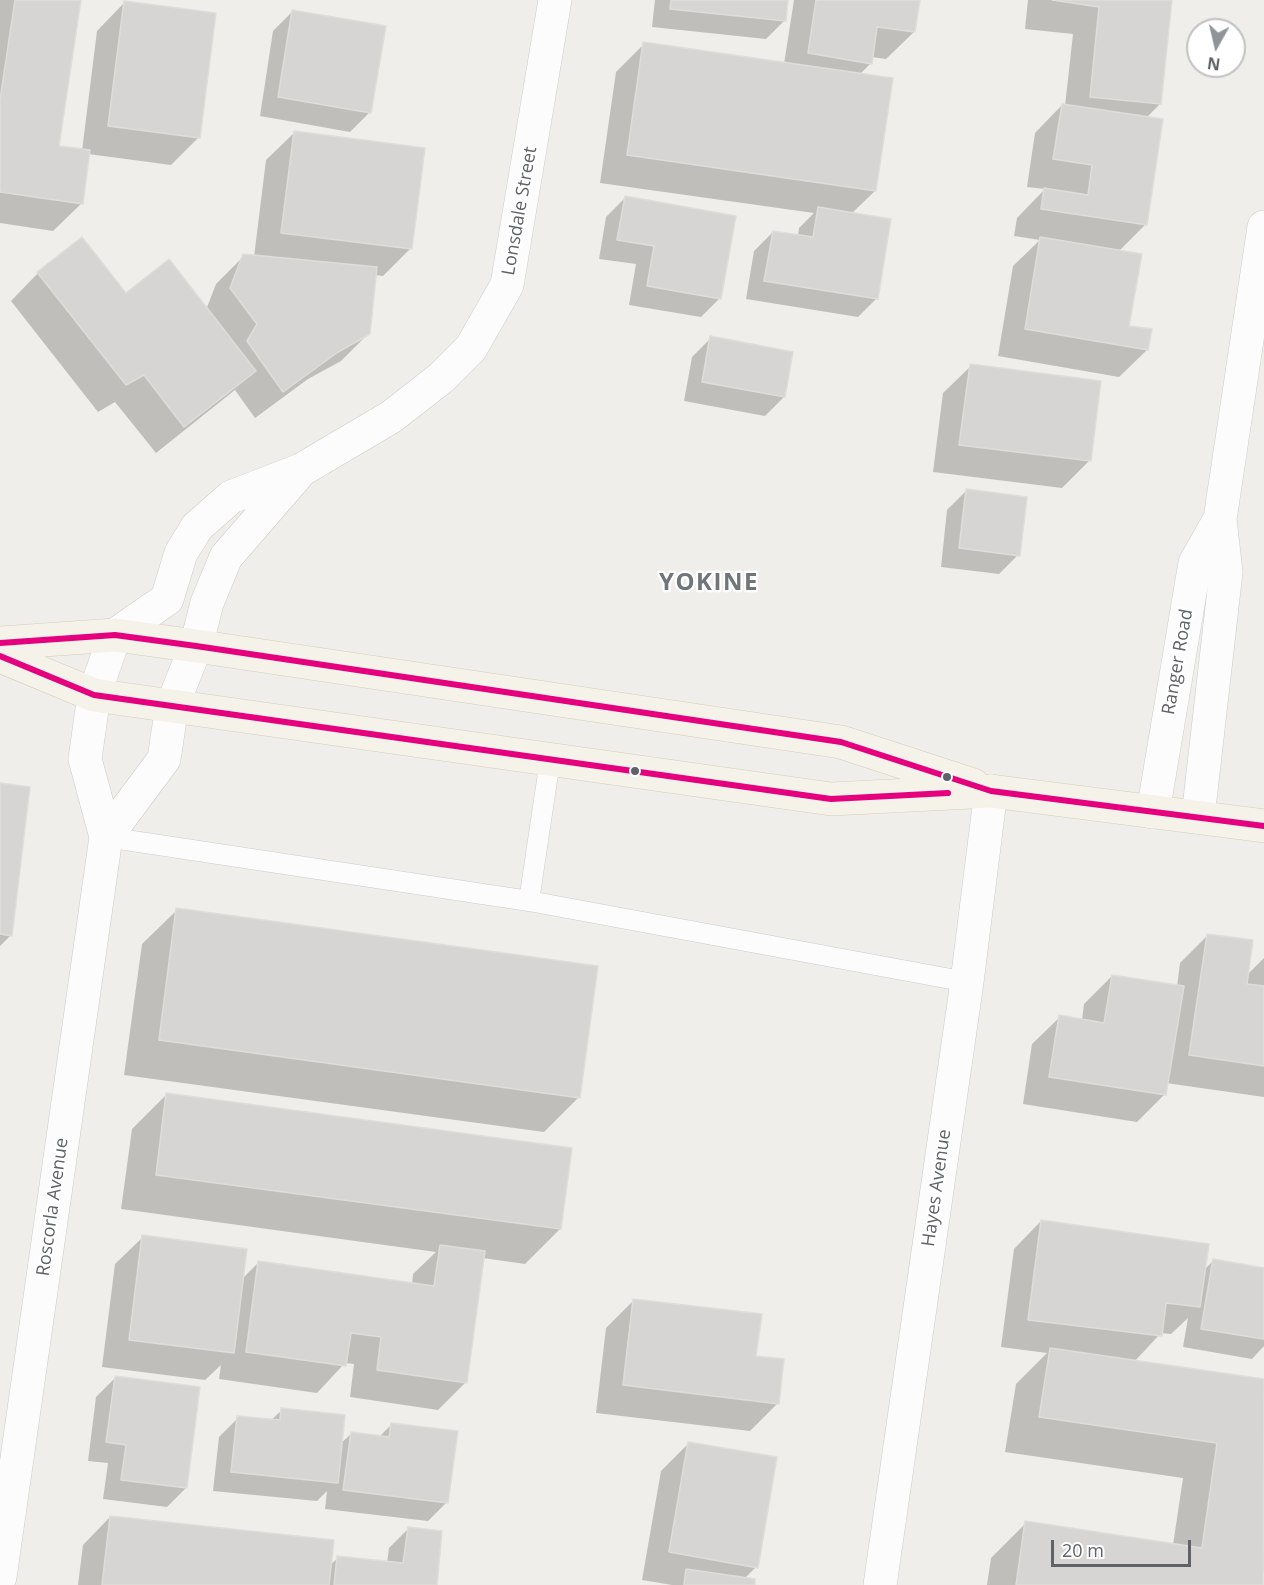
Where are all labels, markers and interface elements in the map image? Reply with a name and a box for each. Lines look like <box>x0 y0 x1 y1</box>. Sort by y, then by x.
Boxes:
north arrow <box>1186 18 1246 78</box>
text: N <box>1206 52 1222 76</box>
street label: Lonsdale Street <box>498 145 542 277</box>
district label: YOKINE <box>659 569 759 597</box>
street label: Ranger Road <box>1158 607 1198 717</box>
unlabelled marker <box>629 765 641 777</box>
unlabelled marker <box>941 771 953 783</box>
street label: Hayes Avenue <box>918 1128 956 1248</box>
street label: Roscorla Avenue <box>33 1137 73 1277</box>
scale bar <box>1054 1528 1194 1566</box>
text: 20 m <box>1062 1538 1104 1562</box>

